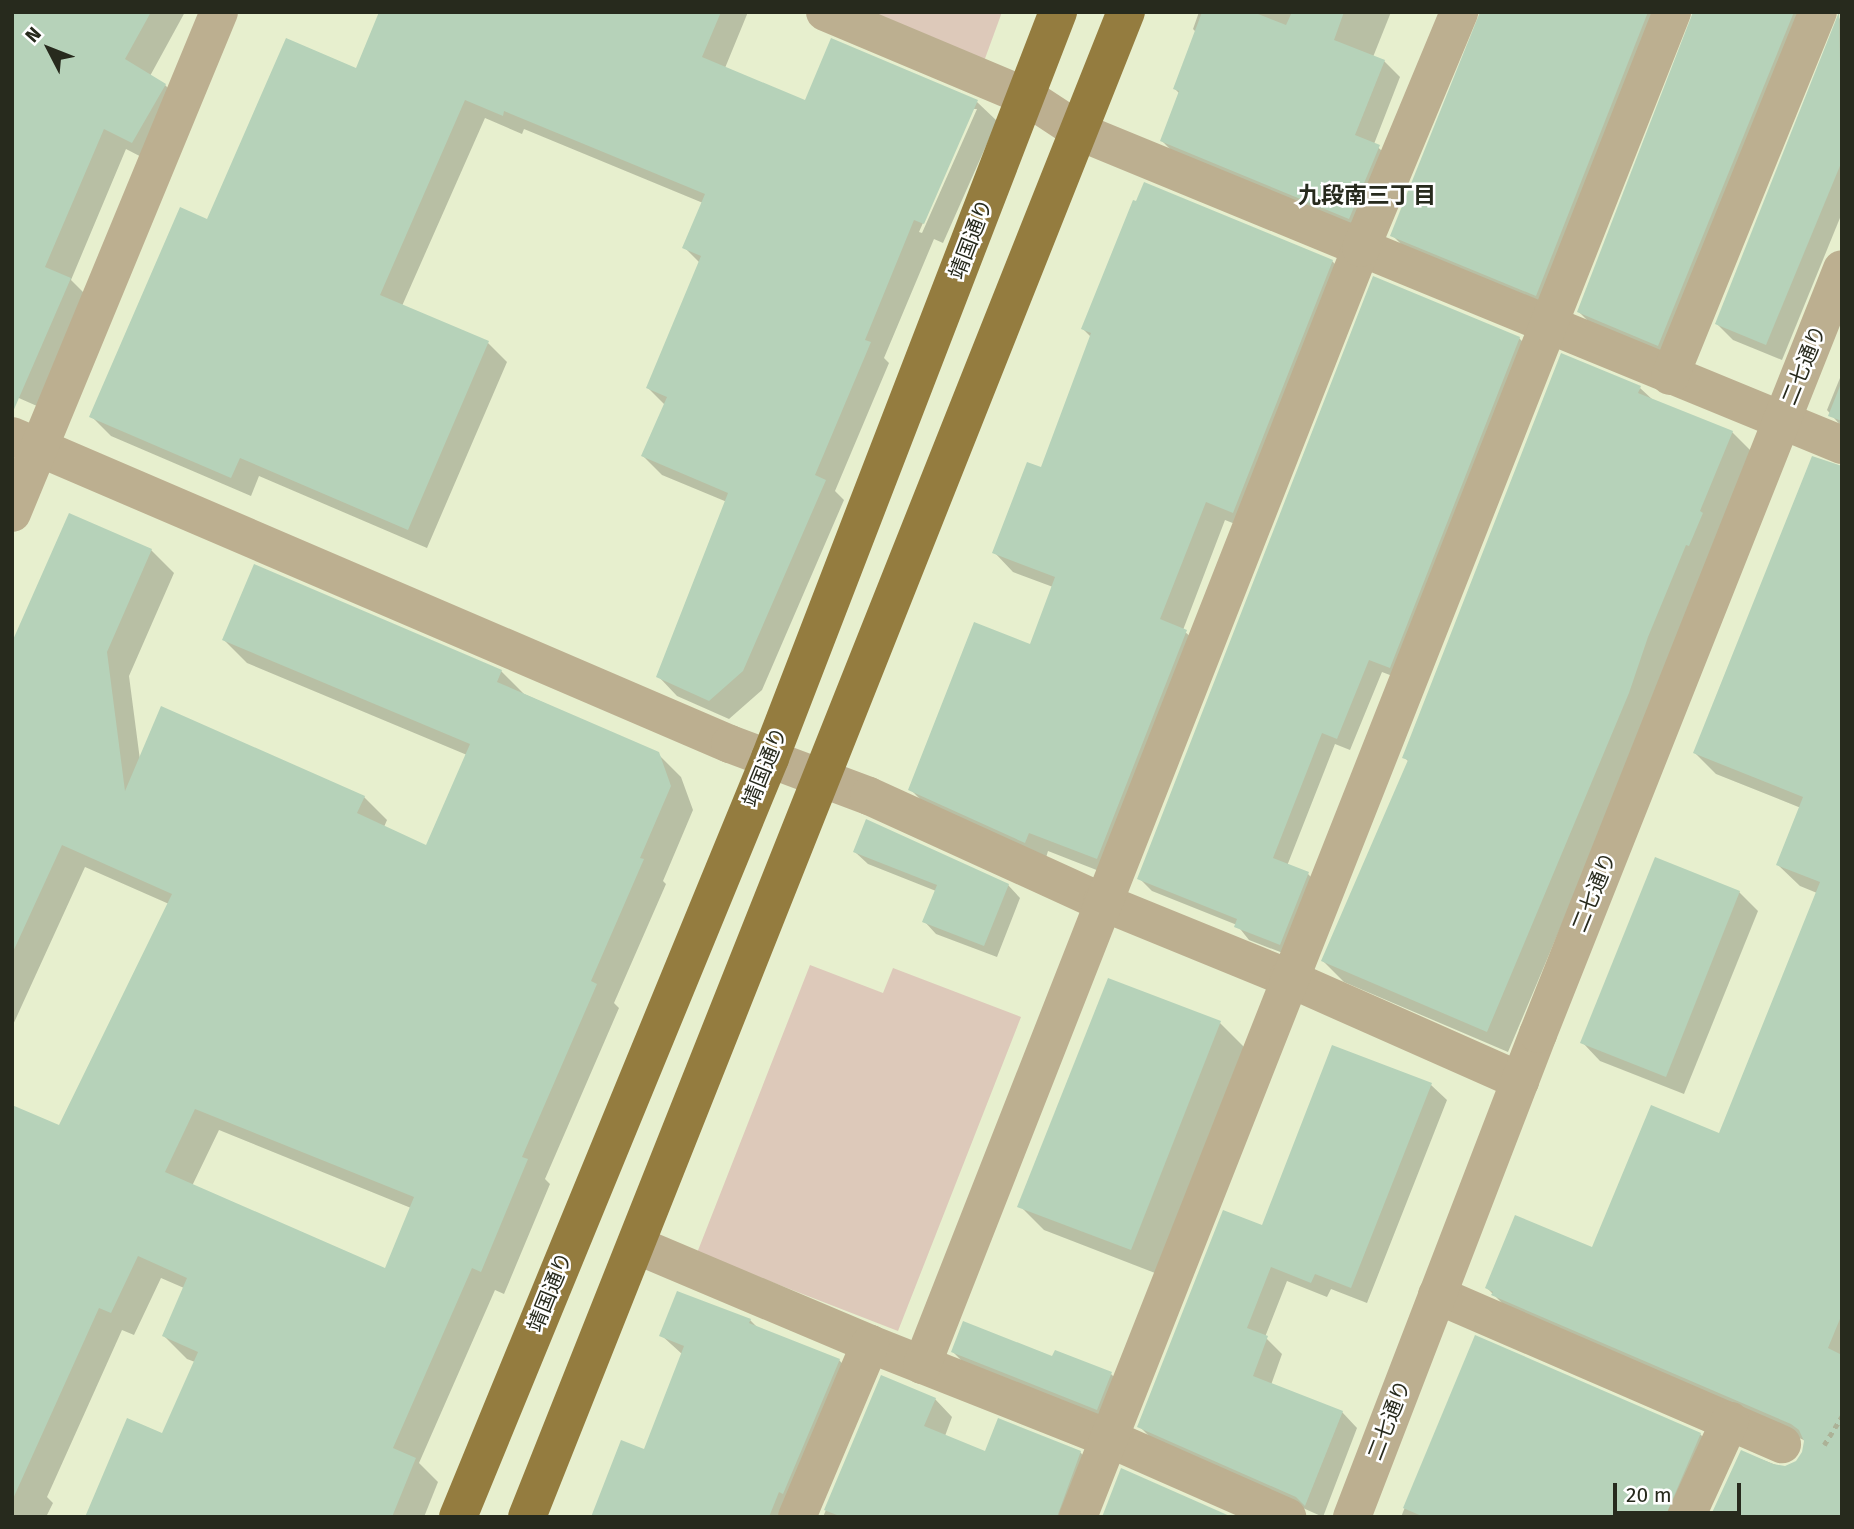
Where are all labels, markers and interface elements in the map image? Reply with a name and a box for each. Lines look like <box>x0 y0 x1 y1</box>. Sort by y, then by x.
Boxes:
north arrow <box>14 14 84 84</box>
text: N <box>20 22 46 47</box>
district label: 九段南三丁目 <box>1298 181 1436 209</box>
street label: 靖国通り <box>944 195 998 283</box>
street label: 二七通り <box>1777 321 1831 409</box>
street label: 靖国通り <box>738 723 792 811</box>
street label: 二七通り <box>1567 848 1621 936</box>
street label: 靖国通り <box>523 1248 577 1336</box>
street label: 二七通り <box>1362 1376 1416 1464</box>
scale bar <box>1616 1470 1744 1514</box>
text: 20 m <box>1626 1482 1672 1508</box>

